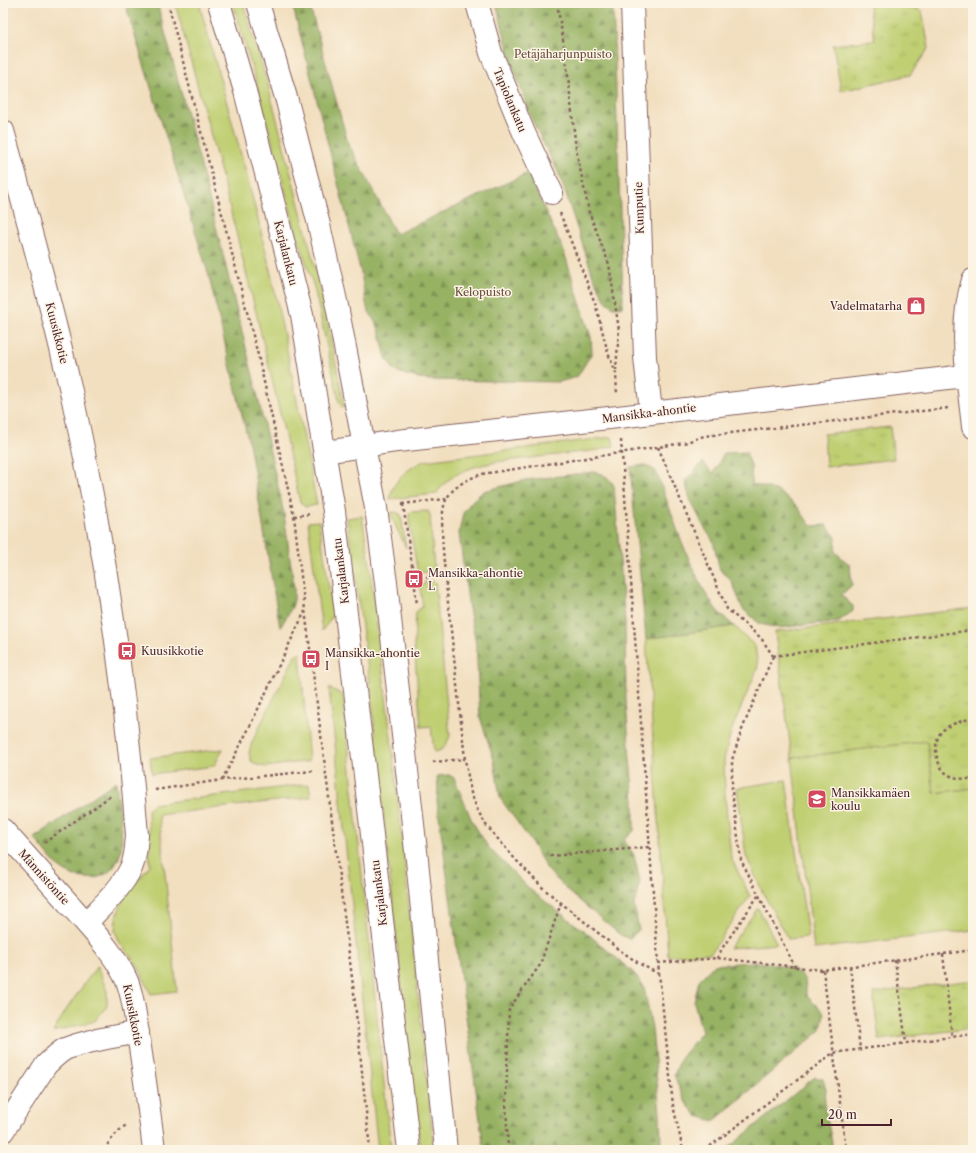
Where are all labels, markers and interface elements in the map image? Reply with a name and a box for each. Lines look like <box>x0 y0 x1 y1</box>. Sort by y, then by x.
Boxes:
park label: Petäjäharjunpuisto <box>514 47 612 61</box>
street label: Tapiolankatu <box>490 66 530 134</box>
street label: Kumputie <box>631 182 647 234</box>
street label: Karjalankatu <box>271 219 301 287</box>
park label: Kelopuisto <box>455 285 512 299</box>
shop icon: Vadelmatarha <box>905 295 927 317</box>
place label: Vadelmatarha <box>829 299 902 313</box>
street label: Kuusikkotie <box>43 301 71 365</box>
street label: Mansikka-ahontie <box>601 400 697 426</box>
street label: Karjalankatu <box>330 537 352 605</box>
place label: Mansikka-ahontie L <box>428 566 523 593</box>
bus stop icon: Mansikka-ahontie L <box>403 568 425 590</box>
bus stop icon: Kuusikkotie <box>116 640 138 662</box>
place label: Kuusikkotie <box>141 644 204 658</box>
place label: Mansikka-ahontie I <box>325 646 420 673</box>
bus stop icon: Mansikka-ahontie I <box>300 648 322 670</box>
place label: Mansikkamäen koulu <box>831 786 910 813</box>
school or university icon: Mansikkamäen koulu <box>806 788 828 810</box>
street label: Männistöntie <box>16 846 72 908</box>
street label: Karjalankatu <box>368 859 390 927</box>
street label: Kuusikkotie <box>120 983 146 1047</box>
scale bar <box>822 1101 891 1127</box>
text: 20 m <box>828 1107 857 1122</box>

